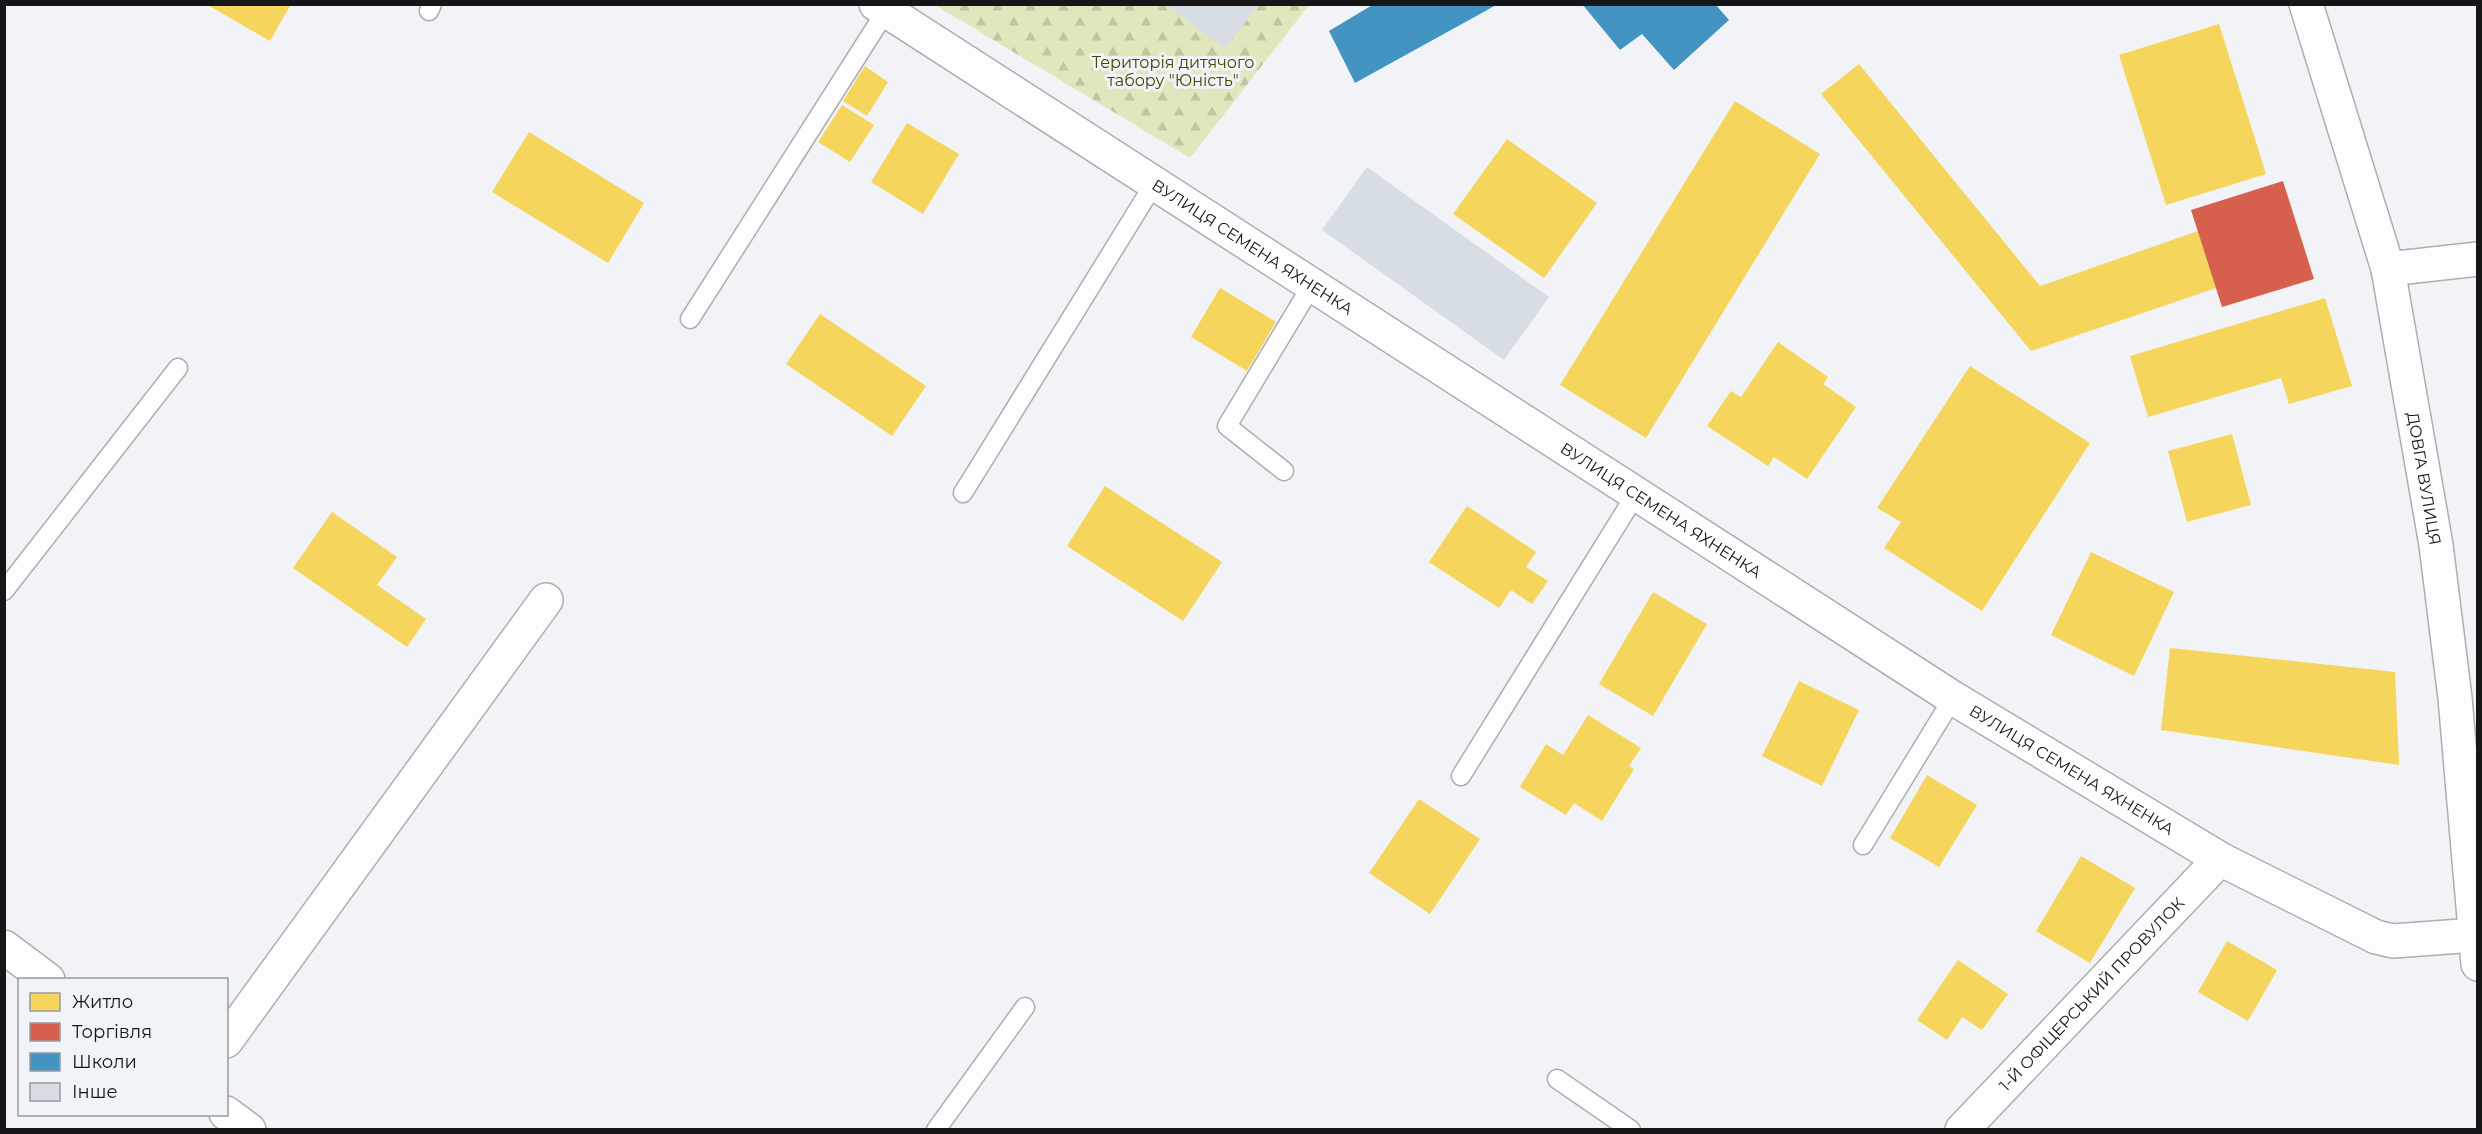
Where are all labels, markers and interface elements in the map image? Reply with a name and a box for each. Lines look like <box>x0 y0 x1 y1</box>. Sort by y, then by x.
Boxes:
park label: Територія дитячого табору "Юність" <box>1092 53 1254 90</box>
street label: ВУЛИЦЯ СЕМЕНА ЯХНЕНКА <box>1148 175 1357 319</box>
street label: ДОВГА ВУЛИЦЯ <box>2403 411 2445 546</box>
street label: ВУЛИЦЯ СЕМЕНА ЯХНЕНКА <box>1557 439 1765 582</box>
street label: ВУЛИЦЯ СЕМЕНА ЯХНЕНКА <box>1966 701 2177 839</box>
street label: 1-Й ОФІЦЕРСЬКИЙ ПРОВУЛОК <box>1995 893 2189 1095</box>
legend <box>18 978 228 1116</box>
text: Житло <box>72 991 133 1013</box>
text: Торгівля <box>72 1021 152 1043</box>
text: Школи <box>72 1051 137 1073</box>
text: Інше <box>72 1081 118 1103</box>

